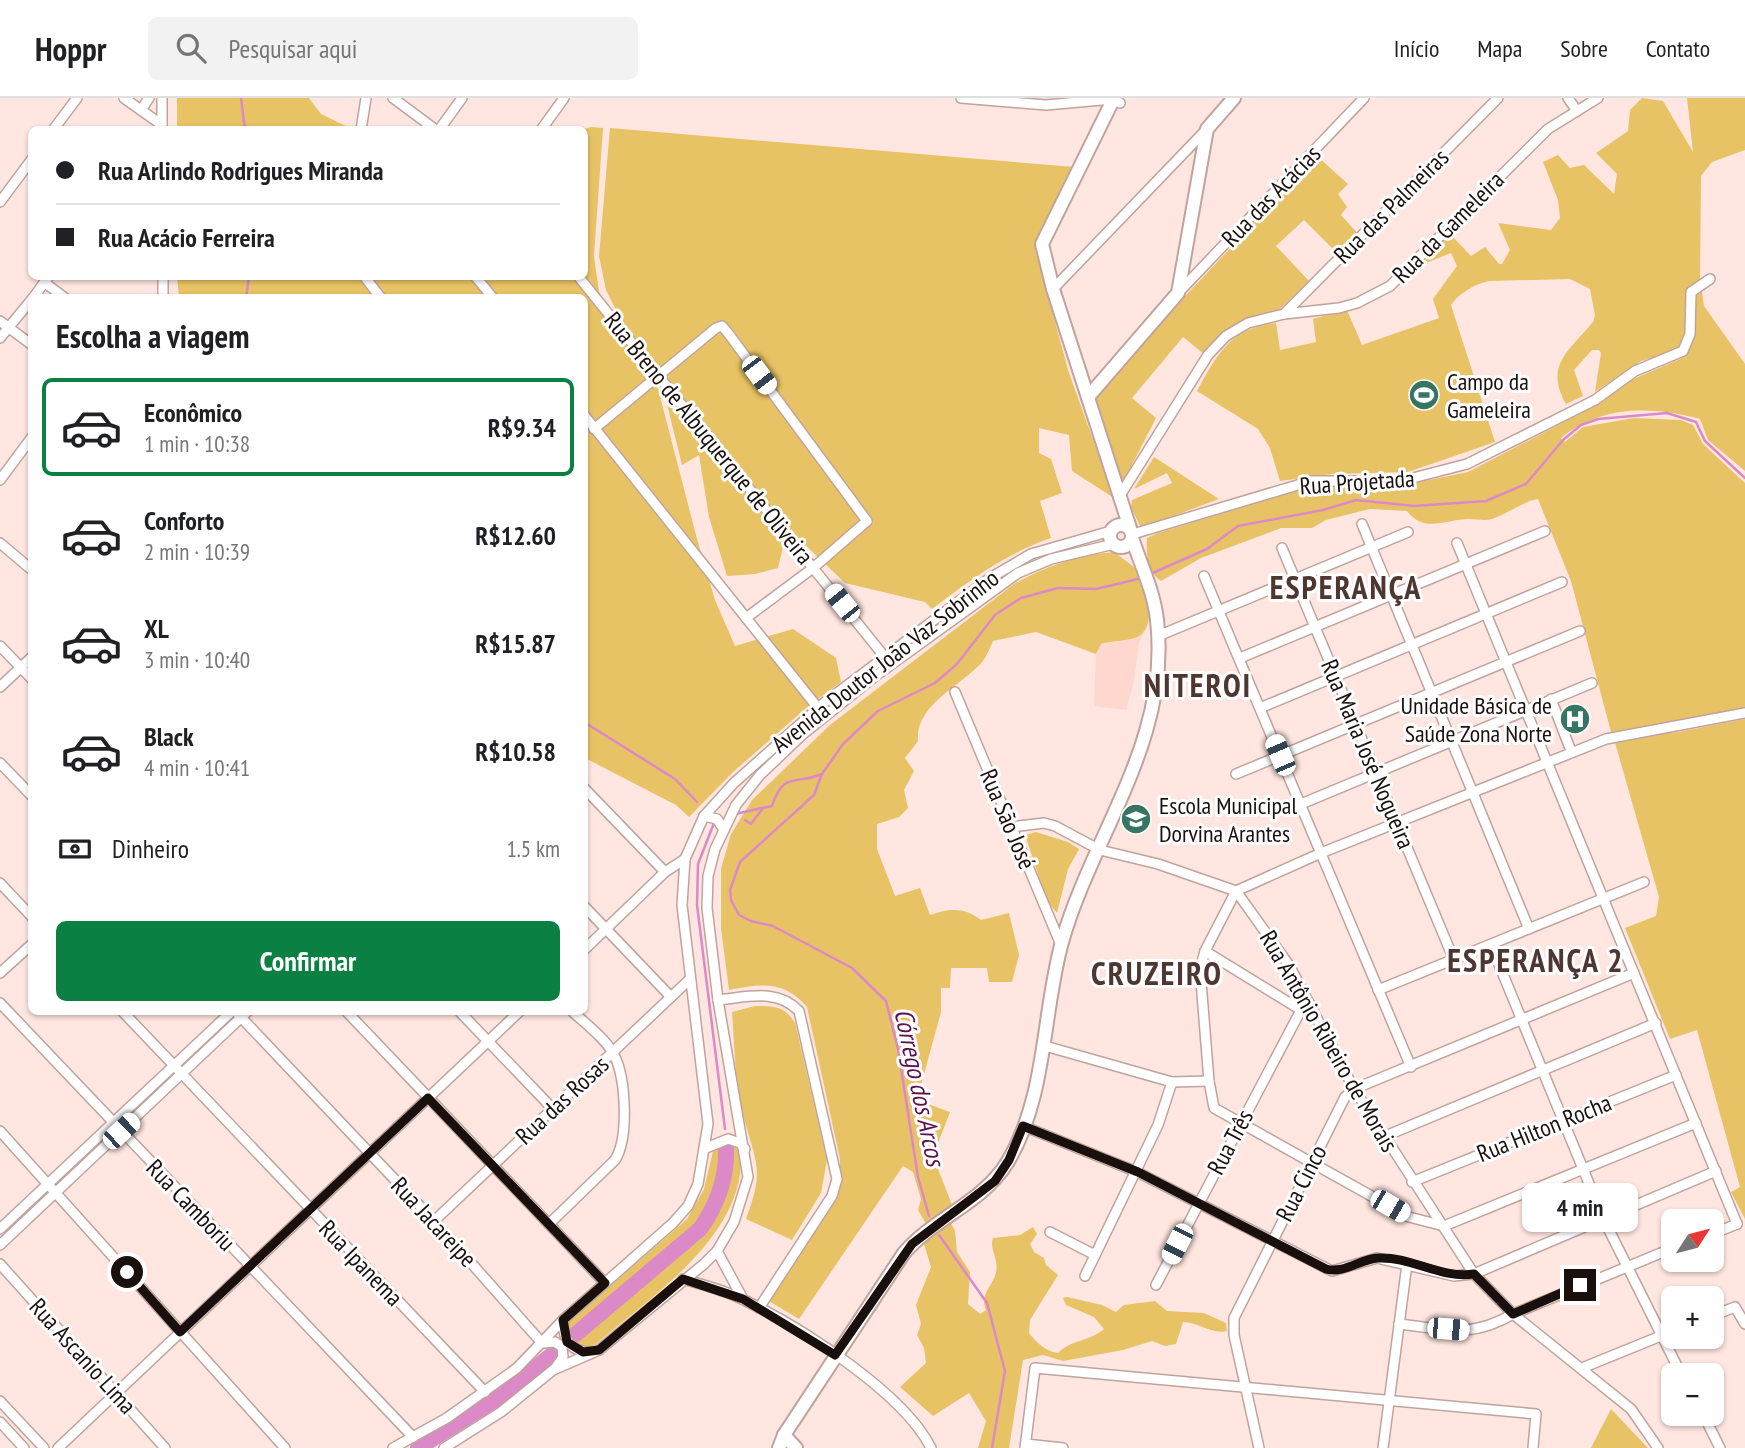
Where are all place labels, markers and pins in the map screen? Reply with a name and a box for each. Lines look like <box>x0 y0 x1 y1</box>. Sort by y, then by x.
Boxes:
place label: Campo da Gameleira <box>1447 366 1531 425</box>
sports icon: Campo da Gameleira <box>1407 378 1441 412</box>
place label: Unidade Básica de Saúde Zona Norte <box>1401 690 1552 749</box>
hospital icon: Unidade Básica de Saúde Zona Norte <box>1558 702 1592 736</box>
place label: Escola Municipal Dorvina Arantes <box>1159 790 1297 849</box>
school or university icon: Escola Municipal Dorvina Arantes <box>1119 802 1153 836</box>

